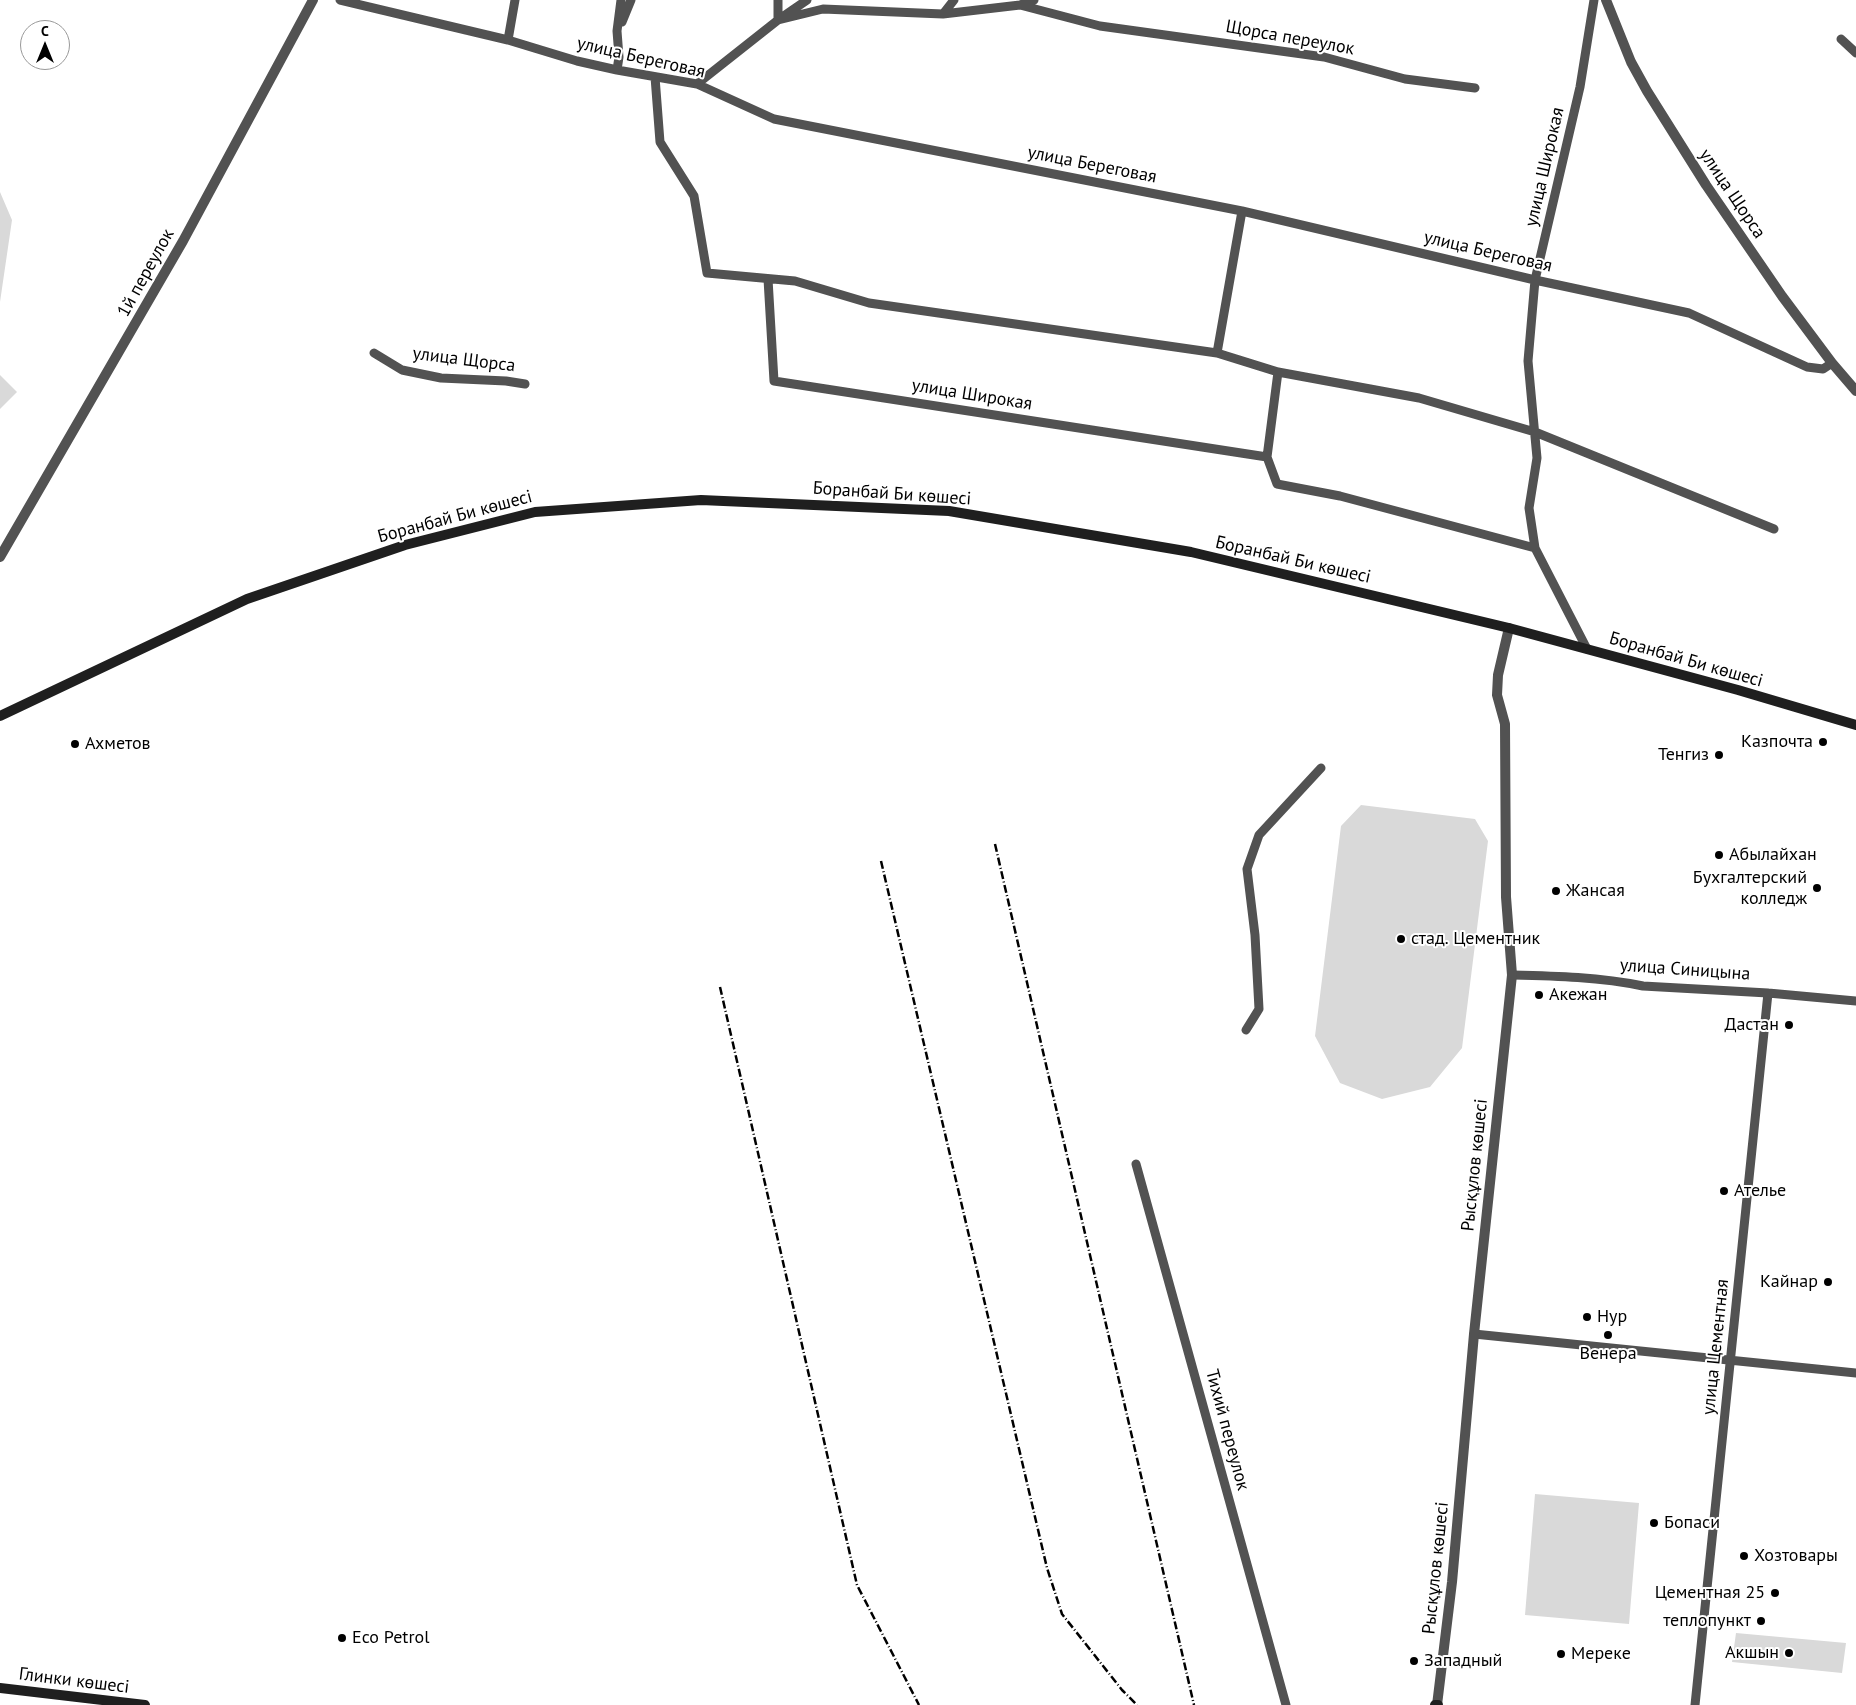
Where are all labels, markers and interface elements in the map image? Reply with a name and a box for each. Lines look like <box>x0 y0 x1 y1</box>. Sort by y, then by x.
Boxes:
street label: Щорса переулок <box>1224 16 1356 60</box>
north arrow <box>20 20 70 70</box>
text: С <box>41 22 49 40</box>
street label: улица Береговая <box>575 33 707 83</box>
street label: улица Широкая <box>1521 105 1569 229</box>
street label: улица Береговая <box>1026 142 1158 188</box>
street label: улица Щорса <box>1694 145 1770 243</box>
street label: 1й переулок <box>113 225 179 321</box>
street label: улица Береговая <box>1422 227 1554 277</box>
street label: улица Щорса <box>411 343 517 377</box>
street label: улица Широкая <box>910 375 1034 415</box>
street label: Боранбай Би көшесі <box>812 478 972 510</box>
street label: Боранбай Би көшесі <box>375 486 535 548</box>
street label: Боранбай Би көшесі <box>1213 532 1373 588</box>
street label: Боранбай Би көшесі <box>1607 628 1765 692</box>
place label: Казпочта <box>1741 731 1813 753</box>
place label: Ахметов <box>85 733 151 755</box>
marker: Казпочта <box>1817 736 1829 748</box>
marker: Ахметов <box>69 738 81 750</box>
place label: Тенгиз <box>1658 744 1709 766</box>
marker: Тенгиз <box>1713 749 1725 761</box>
place label: Абылайхан <box>1729 844 1817 866</box>
marker: Абылайхан <box>1713 849 1725 861</box>
place label: Бухгалтерский колледж <box>1693 867 1807 910</box>
place label: Жансая <box>1566 880 1625 902</box>
marker: Бухгалтерский колледж <box>1811 882 1823 894</box>
marker: Жансая <box>1550 885 1562 897</box>
place label: стад. Цементник <box>1411 928 1540 950</box>
marker: стад. Цементник <box>1395 933 1407 945</box>
street label: улица Синицына <box>1619 955 1751 985</box>
place label: Акежан <box>1549 984 1607 1006</box>
marker: Акежан <box>1533 989 1545 1001</box>
place label: Дастан <box>1724 1014 1779 1036</box>
marker: Дастан <box>1783 1019 1795 1031</box>
street label: Рысқұлов көшесі <box>1457 1098 1493 1232</box>
place label: Ателье <box>1734 1180 1786 1202</box>
marker: Ателье <box>1718 1185 1730 1197</box>
place label: Кайнар <box>1760 1271 1818 1293</box>
marker: Кайнар <box>1822 1276 1834 1288</box>
street label: улица Цементная <box>1698 1278 1734 1416</box>
place label: Нур <box>1597 1306 1627 1328</box>
marker: Нур <box>1581 1311 1593 1323</box>
marker: Венера <box>1602 1329 1614 1341</box>
place label: Венера <box>1579 1343 1637 1365</box>
street label: Тихий переулок <box>1200 1367 1254 1493</box>
street label: Рысқұлов көшесі <box>1418 1501 1454 1635</box>
place label: Бопаси <box>1664 1512 1720 1534</box>
marker: Бопаси <box>1648 1517 1660 1529</box>
place label: Хозтовары <box>1754 1545 1838 1567</box>
marker: Хозтовары <box>1738 1550 1750 1562</box>
place label: Цементная 25 <box>1655 1582 1765 1604</box>
marker: Цементная 25 <box>1769 1587 1781 1599</box>
place label: теплопункт <box>1663 1610 1751 1632</box>
marker: теплопункт <box>1755 1615 1767 1627</box>
place label: Eco Petrol <box>352 1627 429 1649</box>
marker: Eco Petrol <box>336 1632 348 1644</box>
place label: Акшын <box>1725 1642 1779 1664</box>
place label: Мереке <box>1571 1643 1631 1665</box>
marker: Акшын <box>1783 1647 1795 1659</box>
marker: Мереке <box>1555 1648 1567 1660</box>
place label: Западный <box>1424 1650 1502 1672</box>
marker: Западный <box>1408 1655 1420 1667</box>
street label: Глинки көшесі <box>18 1664 130 1698</box>

